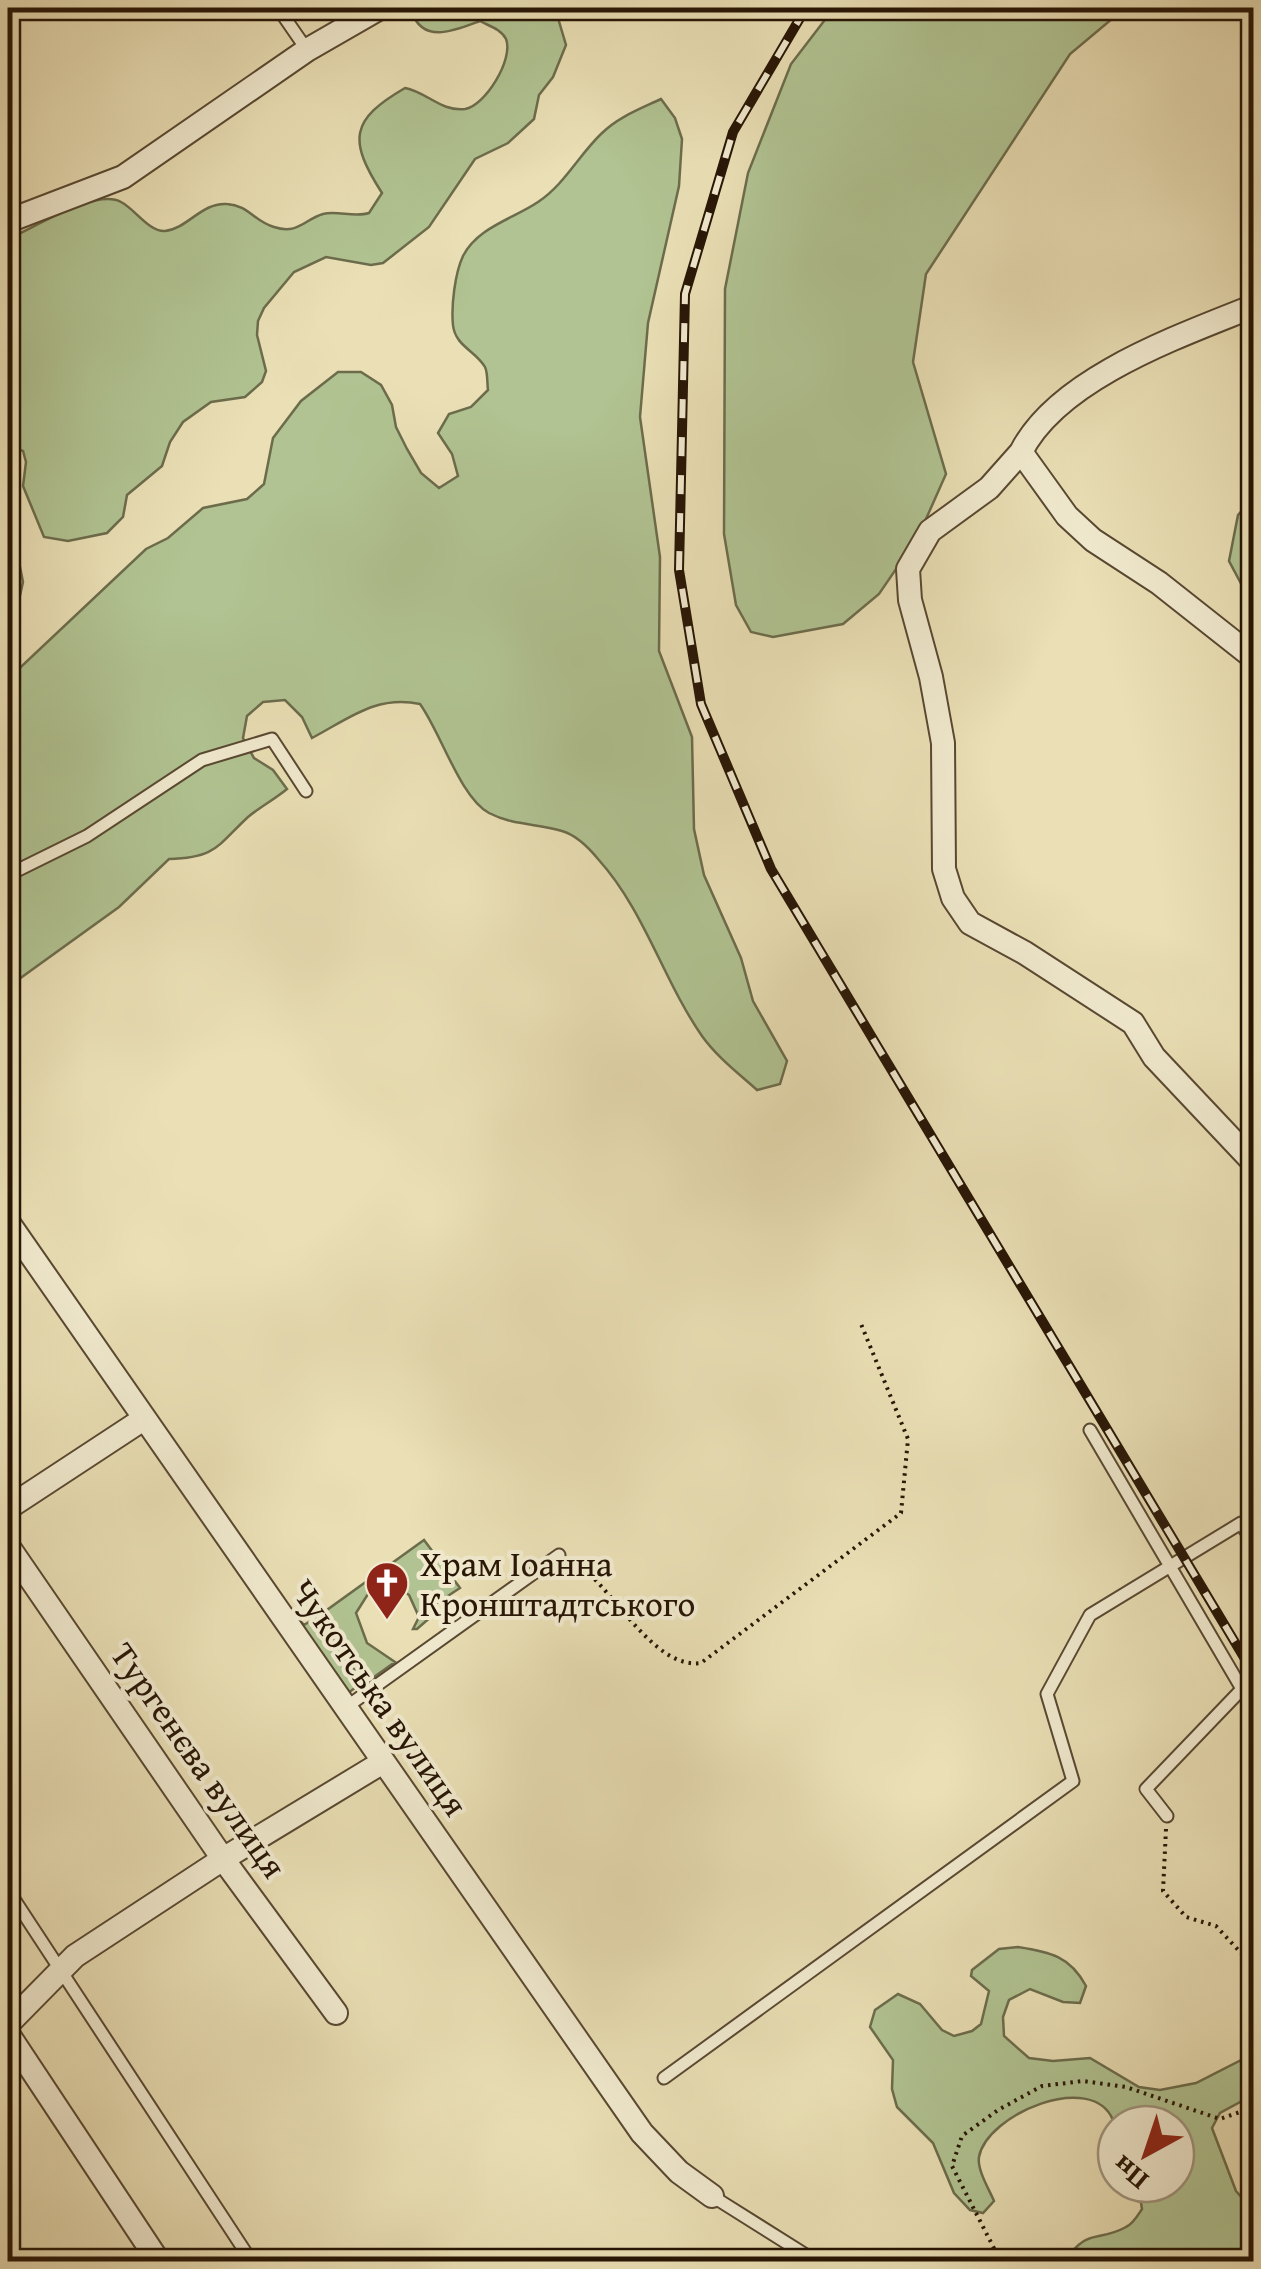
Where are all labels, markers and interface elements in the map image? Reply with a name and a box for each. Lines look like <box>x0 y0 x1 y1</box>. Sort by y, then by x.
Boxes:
place label: Храм Іоанна Кронштадтського <box>420 1538 695 1629</box>
church icon: Храм Іоанна Кронштадтського <box>364 1560 410 1621</box>
street label: Чукотська вулиця <box>279 1568 481 1826</box>
street label: Тургенєва вулиця <box>99 1632 299 1888</box>
north arrow <box>1096 2104 1196 2204</box>
text: Пн <box>1103 2146 1157 2201</box>

